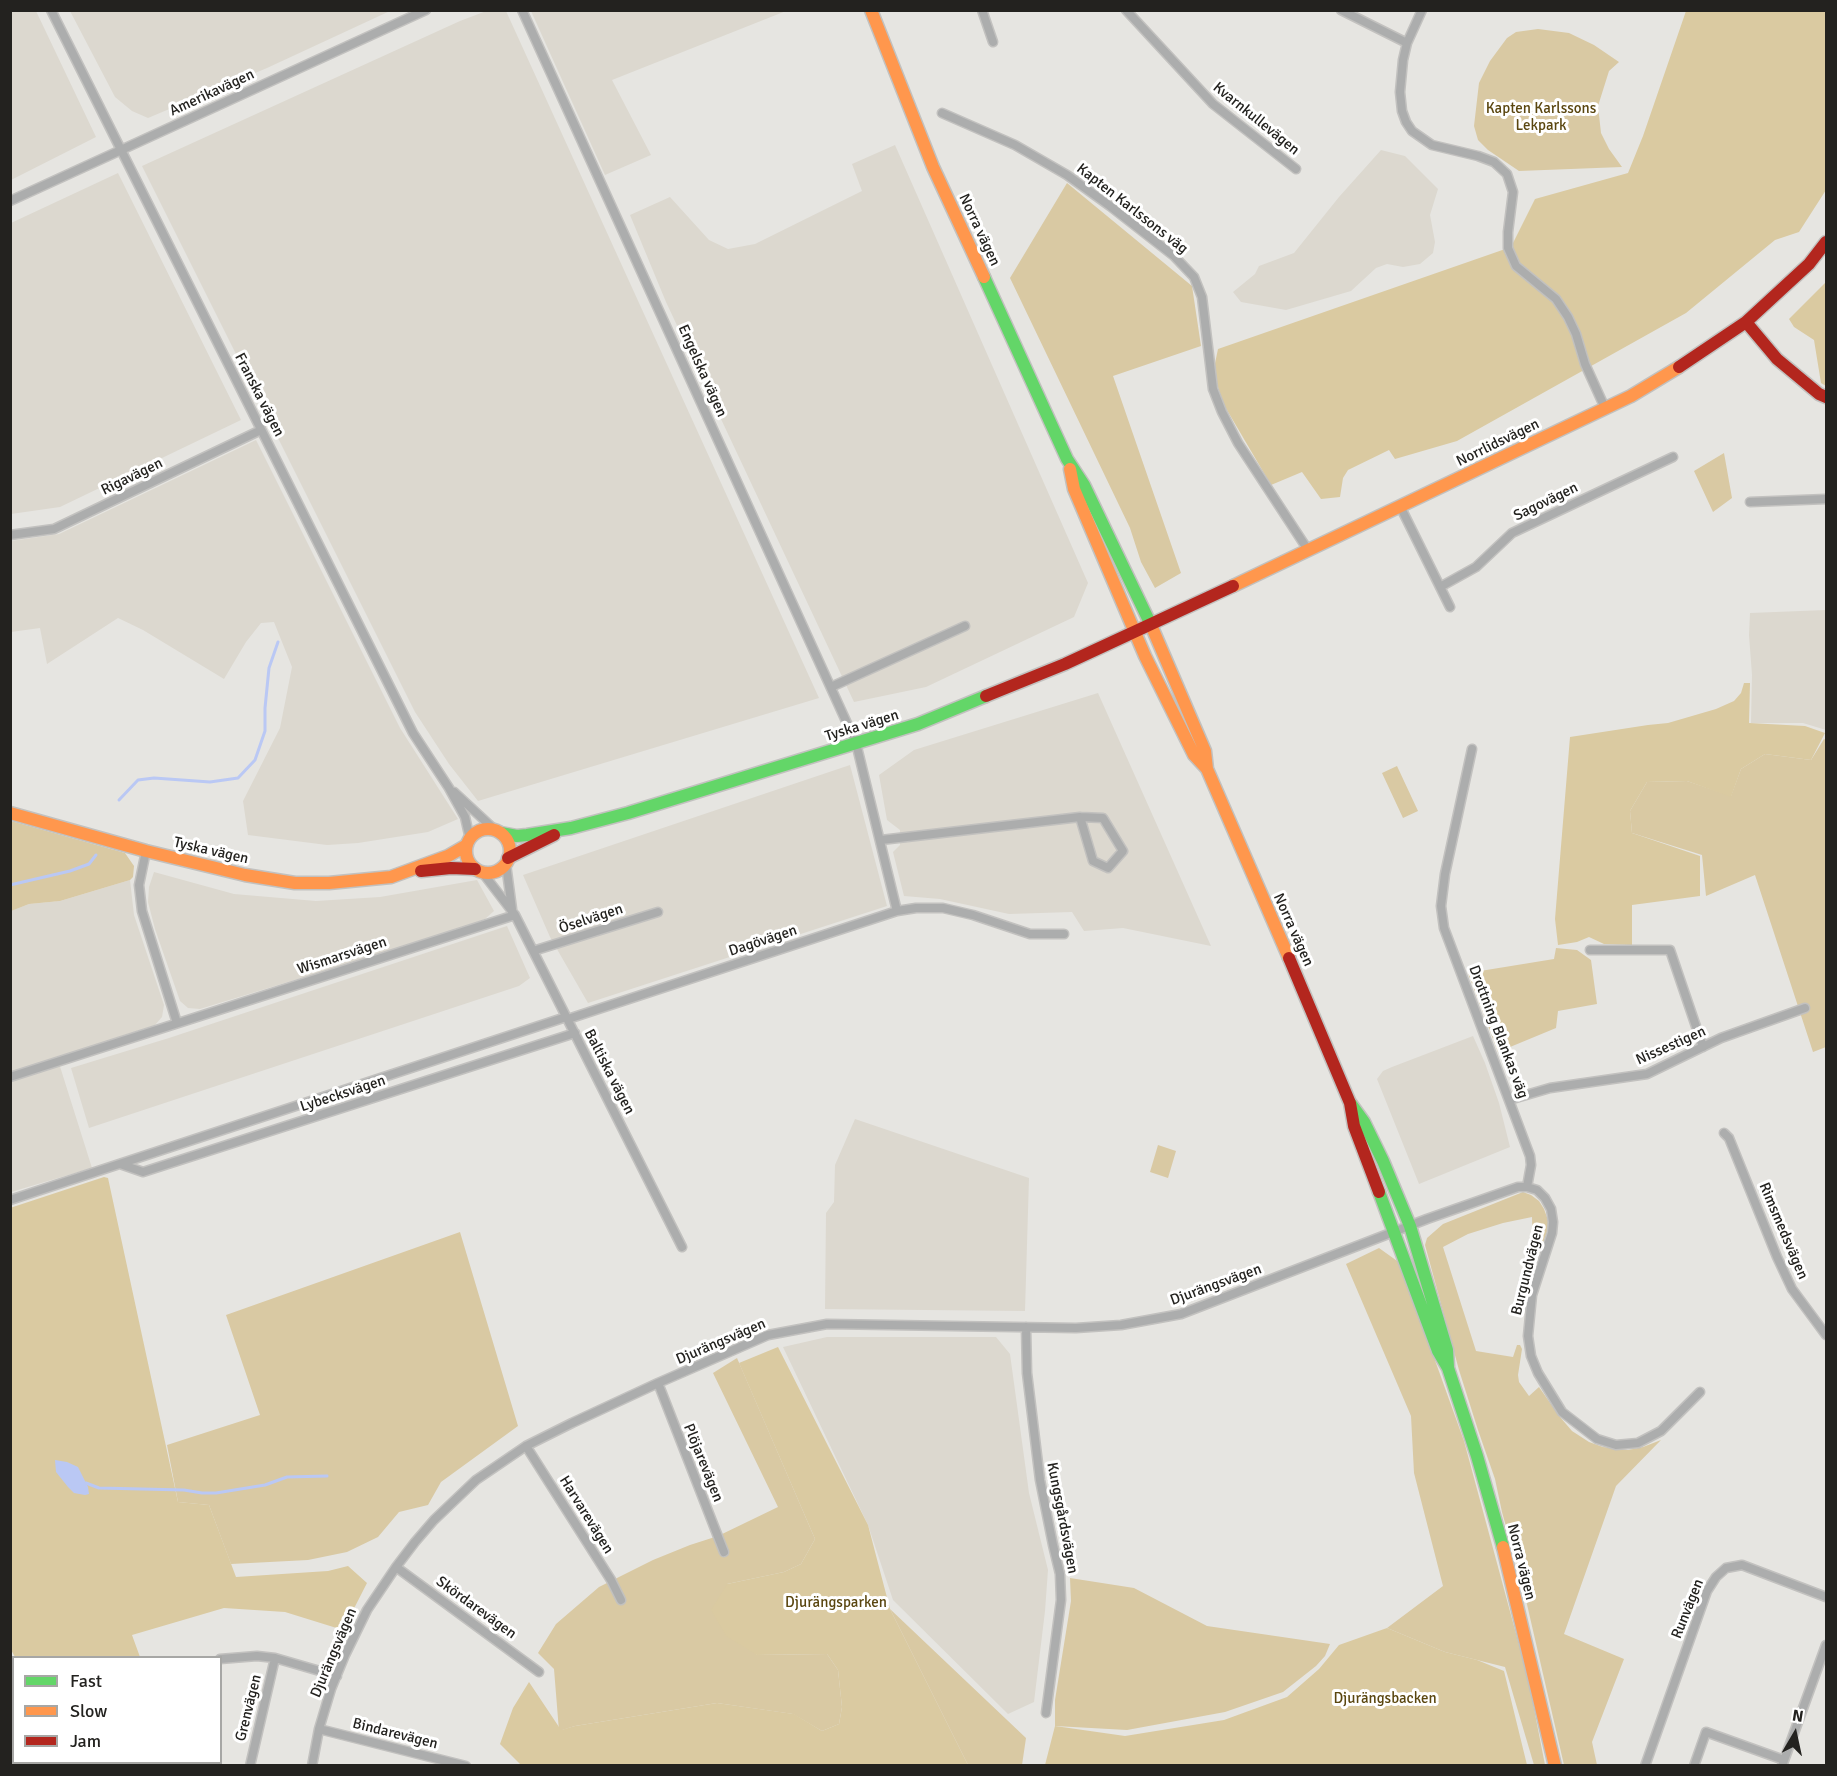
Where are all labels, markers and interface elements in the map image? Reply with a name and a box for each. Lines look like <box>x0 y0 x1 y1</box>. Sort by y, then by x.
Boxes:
street label: Amerikavägen <box>167 66 257 120</box>
street label: Kvarnkullevägen <box>1209 79 1303 159</box>
park label: Kapten Karlssons Lekpark <box>1486 100 1596 135</box>
street label: Kapten Karlssons väg <box>1073 160 1191 258</box>
street label: Norra vägen <box>954 191 1004 269</box>
street label: Engelska vägen <box>674 322 730 420</box>
street label: Franska vägen <box>230 350 288 440</box>
street label: Norrlidsvägen <box>1454 415 1542 471</box>
street label: Rigavägen <box>98 454 166 500</box>
street label: Sagovägen <box>1511 479 1581 525</box>
street label: Tyska vägen <box>823 706 901 746</box>
street label: Tyska vägen <box>172 834 250 868</box>
street label: Norra vägen <box>1269 891 1317 969</box>
street label: Öselvägen <box>557 900 625 938</box>
street label: Dagövägen <box>727 922 799 960</box>
street label: Wismarsvägen <box>295 933 389 979</box>
street label: Drottning Blankas väg <box>1464 963 1532 1101</box>
street label: Nissestigen <box>1633 1023 1709 1069</box>
street label: Baltiska vägen <box>580 1026 638 1118</box>
street label: Lybecksvägen <box>298 1072 388 1116</box>
street label: Rimsmedsvägen <box>1754 1180 1812 1282</box>
street label: Burgundvägen <box>1508 1223 1548 1317</box>
street label: Djurängsvägen <box>1168 1260 1264 1310</box>
street label: Djurängsvägen <box>673 1315 769 1369</box>
street label: Plöjarevägen <box>679 1421 727 1505</box>
street label: Kungsgårdsvägen <box>1042 1461 1082 1575</box>
street label: Harvarevägen <box>555 1473 617 1557</box>
street label: Norra vägen <box>1503 1522 1539 1602</box>
street label: Skördarevägen <box>432 1573 520 1643</box>
street label: Runvägen <box>1668 1577 1708 1641</box>
park label: Djurängsparken <box>785 1594 887 1612</box>
street label: Djurängsvägen <box>307 1605 361 1701</box>
legend <box>12 1656 222 1764</box>
text: Fast <box>70 1670 102 1692</box>
street label: Grenvägen <box>232 1673 266 1743</box>
park label: Djurängsbacken <box>1333 1690 1437 1708</box>
text: Slow <box>70 1700 107 1722</box>
north arrow <box>1765 1704 1825 1764</box>
text: N <box>1791 1705 1805 1727</box>
street label: Bindarevägen <box>350 1715 440 1753</box>
text: Jam <box>70 1730 101 1752</box>

